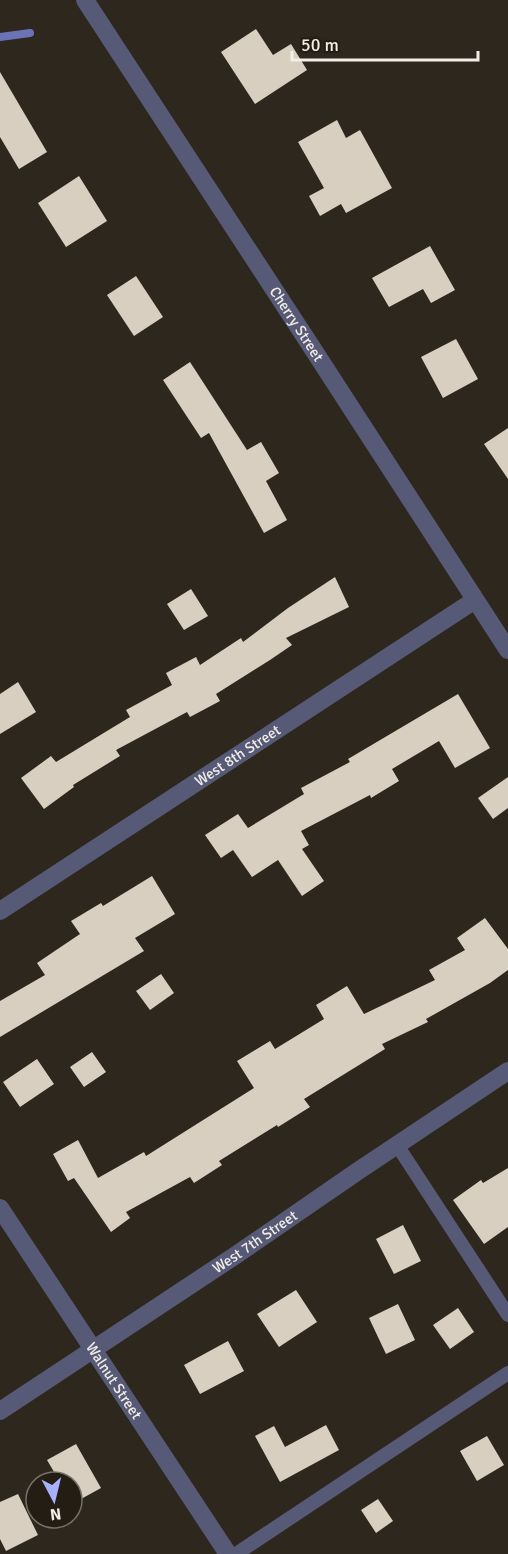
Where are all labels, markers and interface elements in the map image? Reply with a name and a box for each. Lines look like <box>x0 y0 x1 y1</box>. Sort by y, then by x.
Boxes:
scale bar <box>292 24 478 62</box>
text: 50 m <box>301 34 339 56</box>
street label: Cherry Street <box>266 283 328 365</box>
street label: West 8th Street <box>191 721 284 790</box>
street label: West 7th Street <box>209 1206 301 1277</box>
street label: Walnut Street <box>82 1339 146 1423</box>
north arrow <box>24 1470 84 1530</box>
text: N <box>49 1503 62 1524</box>

